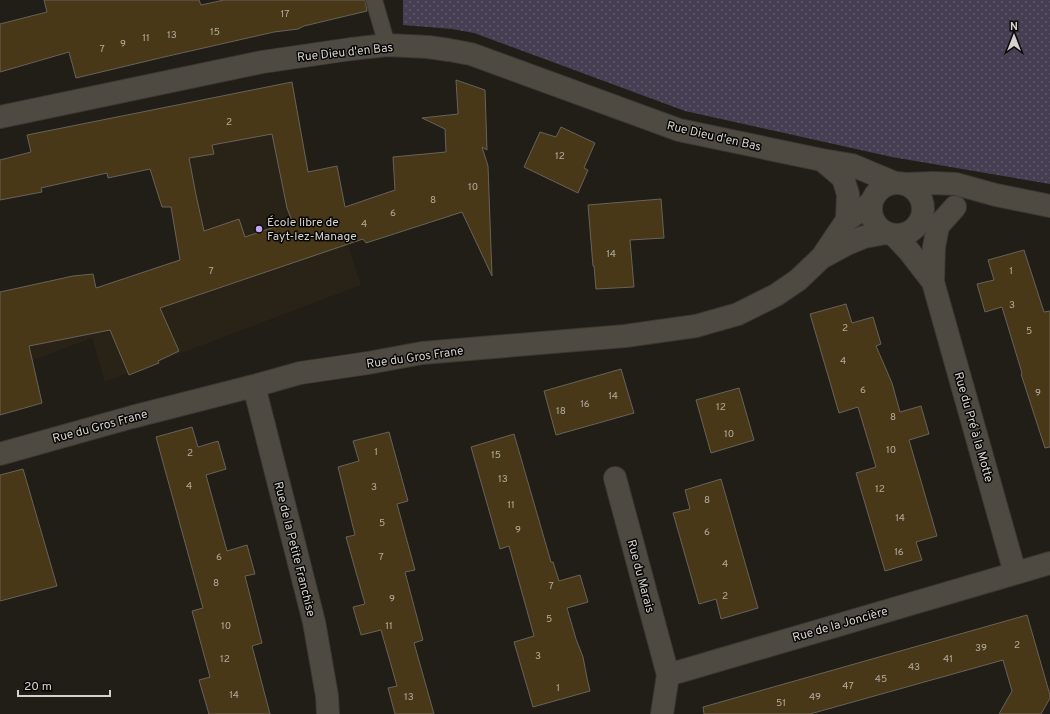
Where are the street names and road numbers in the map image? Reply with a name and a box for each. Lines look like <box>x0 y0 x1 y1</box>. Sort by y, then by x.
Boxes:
street label: Rue Dieu d'en Bas <box>296 40 394 66</box>
street label: Rue Dieu d'en Bas <box>665 118 763 156</box>
street label: Rue du Gros Frane <box>366 343 465 373</box>
street label: Rue du Pré à la Motte <box>950 370 996 484</box>
street label: Rue du Gros Frane <box>51 407 150 447</box>
street label: Rue de la Petite Franchise <box>270 480 319 618</box>
street label: Rue du Marais <box>623 538 658 615</box>
street label: Rue de la Joncière <box>791 604 890 646</box>

